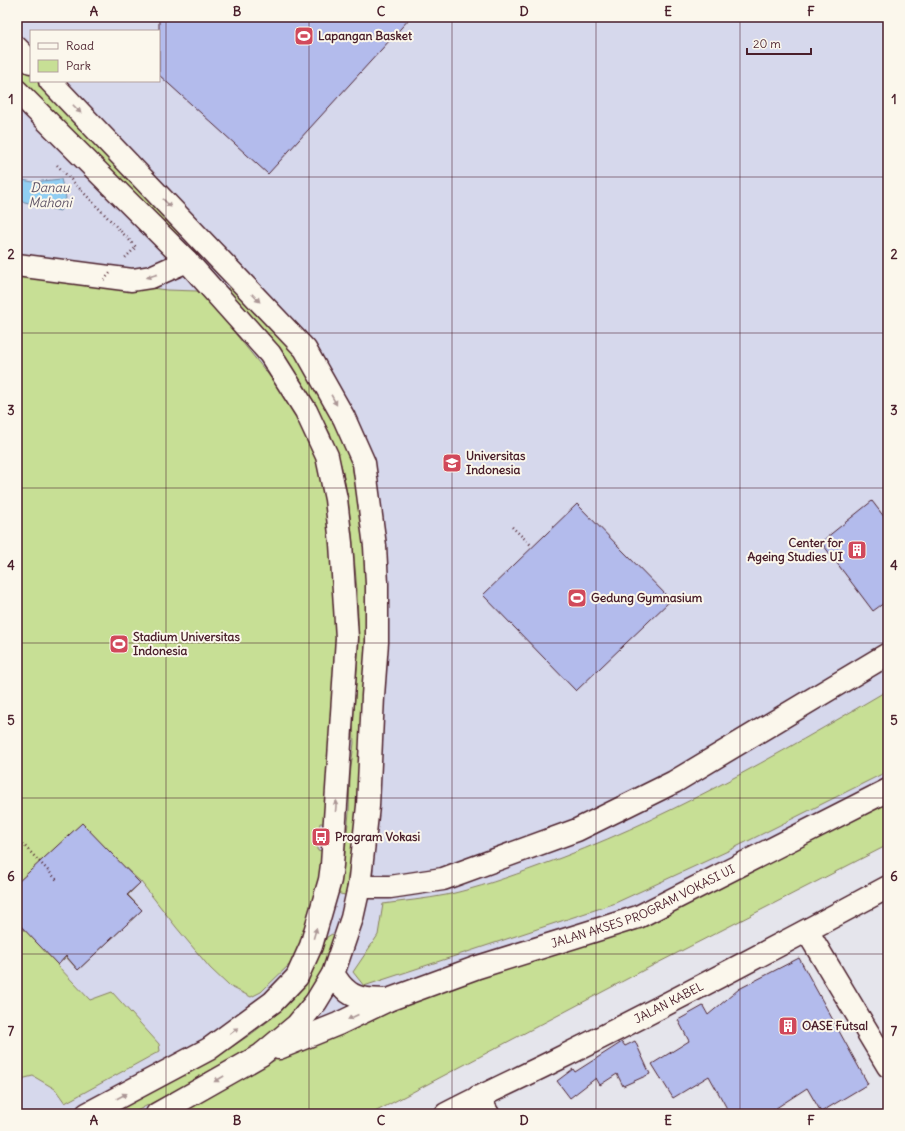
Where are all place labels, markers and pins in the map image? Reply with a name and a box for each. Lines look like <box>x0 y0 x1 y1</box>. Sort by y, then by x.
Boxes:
sports icon: Lapangan Basket <box>293 25 315 47</box>
place label: Lapangan Basket <box>318 28 413 44</box>
place label: Universitas Indonesia <box>466 448 526 477</box>
school or university icon: Universitas Indonesia <box>441 452 463 474</box>
place label: Center for Ageing Studies UI <box>748 535 844 565</box>
building icon: Center for Ageing Studies UI <box>846 539 868 561</box>
sports icon: Gedung Gymnasium <box>566 587 588 609</box>
place label: Gedung Gymnasium <box>591 590 703 606</box>
place label: Stadium Universitas Indonesia <box>133 629 240 658</box>
sports icon: Stadium Universitas Indonesia <box>108 633 130 655</box>
bus stop icon: Program Vokasi <box>310 826 332 848</box>
place label: Program Vokasi <box>335 829 421 845</box>
building icon: OASE Futsal <box>777 1015 799 1037</box>
place label: OASE Futsal <box>802 1018 868 1033</box>

